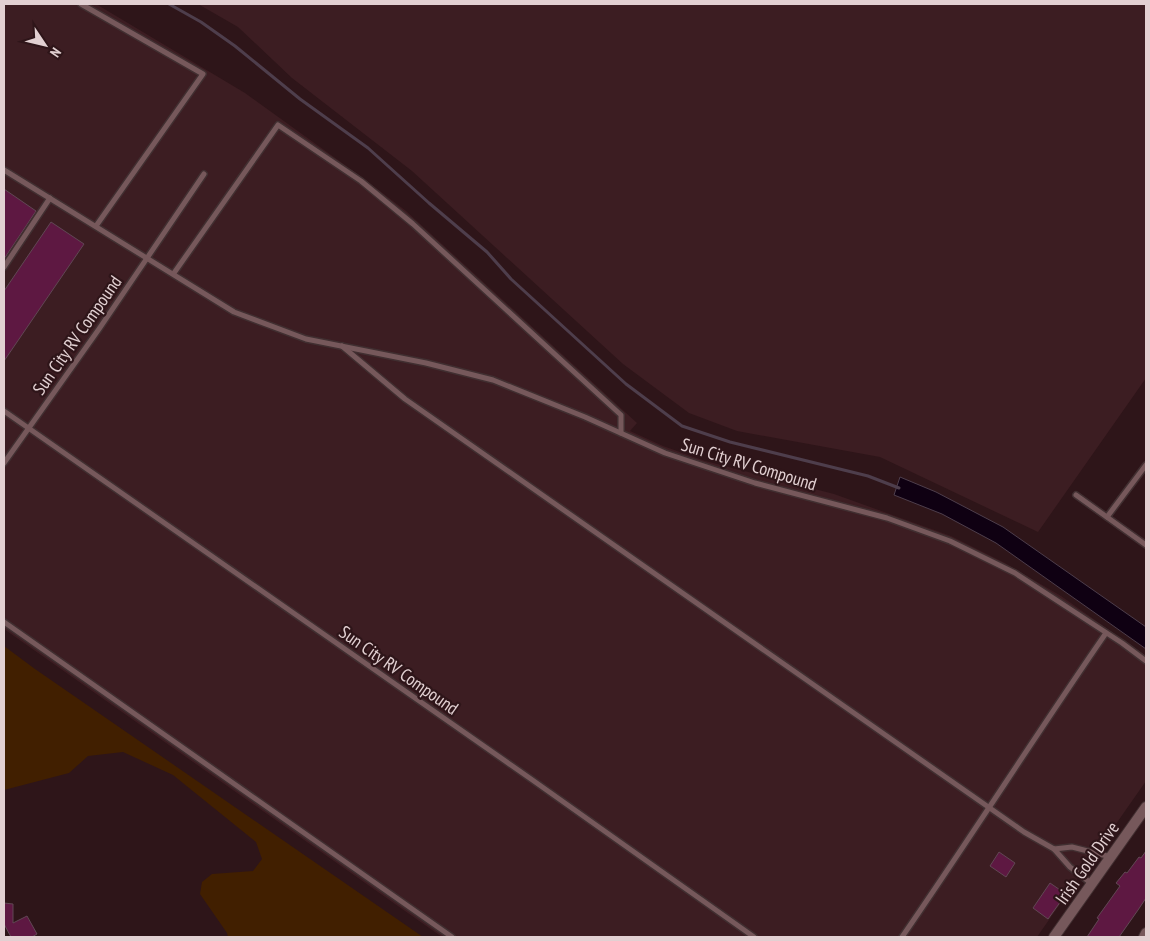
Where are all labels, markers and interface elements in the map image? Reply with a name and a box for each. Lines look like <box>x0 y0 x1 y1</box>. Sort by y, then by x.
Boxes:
north arrow <box>20 20 70 70</box>
text: N <box>46 44 65 61</box>
street label: Sun City RV Compound <box>27 271 127 399</box>
street label: Sun City RV Compound <box>679 432 819 496</box>
street label: Sun City RV Compound <box>335 620 463 720</box>
street label: Irish Gold Drive <box>1050 817 1124 909</box>

